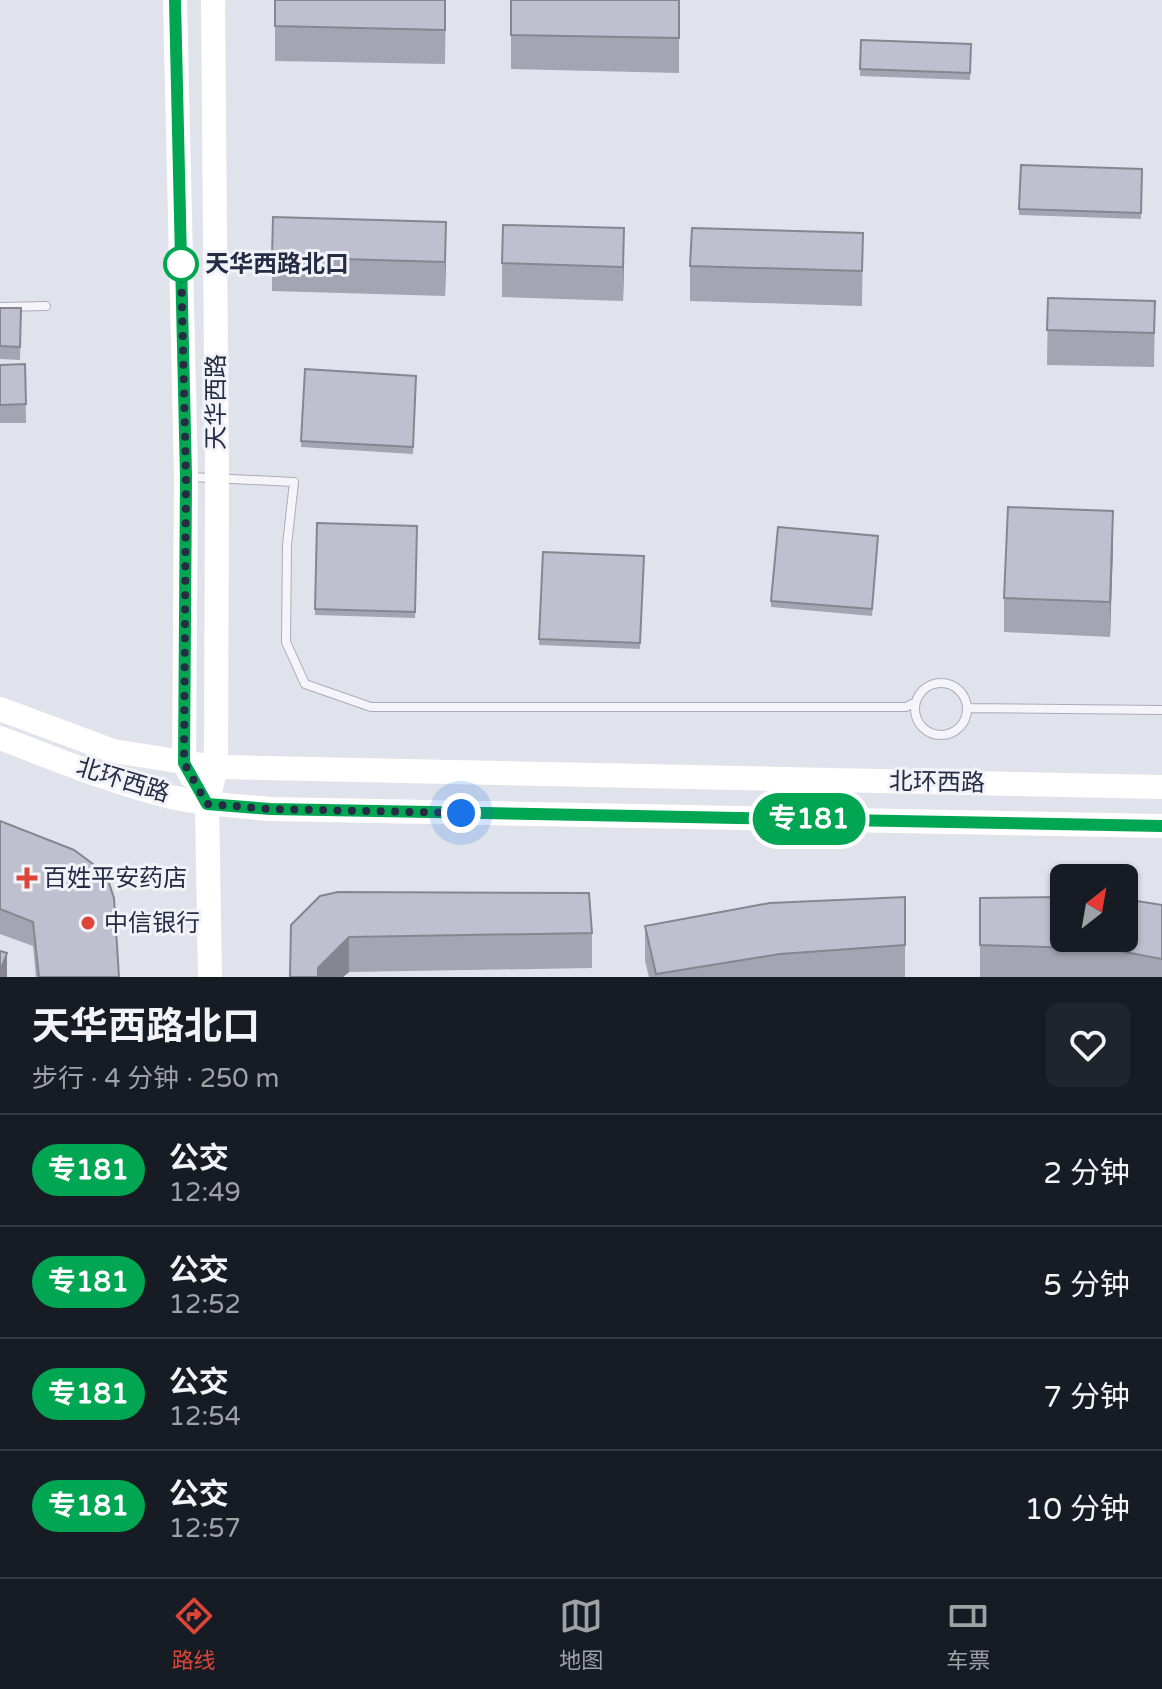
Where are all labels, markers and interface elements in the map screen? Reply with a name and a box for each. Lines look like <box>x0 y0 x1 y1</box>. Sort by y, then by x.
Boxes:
marker: 天华西路北口 <box>164 247 198 281</box>
place label: 天华西路北口 <box>205 250 349 279</box>
street label: 天华西路 <box>202 354 231 450</box>
street label: 北环西路 <box>73 753 173 808</box>
street label: 北环西路 <box>889 767 985 798</box>
your location <box>441 793 481 833</box>
line badge: 专181 <box>753 793 865 845</box>
text: 专181 <box>769 802 849 836</box>
place label: 百姓平安药店 <box>43 864 187 893</box>
north arrow <box>1050 864 1138 952</box>
map controls <box>1050 864 1138 952</box>
marker: 百姓平安药店 <box>18 869 36 887</box>
place label: 中信银行 <box>104 909 200 938</box>
marker: 中信银行 <box>79 914 97 932</box>
button: heart <box>1046 1003 1130 1087</box>
text: 天华西路北口 <box>32 1004 260 1050</box>
text: 步行 · 4 分钟 · 250 m <box>32 1063 279 1094</box>
text: 公交 <box>169 1140 229 1177</box>
text: 专181 <box>48 1153 129 1187</box>
text: 2 分钟 <box>1043 1155 1130 1192</box>
text: 12:49 <box>169 1177 241 1208</box>
text: 公交 <box>169 1252 229 1289</box>
text: 专181 <box>48 1265 129 1299</box>
text: 5 分钟 <box>1043 1267 1130 1304</box>
text: 12:52 <box>169 1289 241 1320</box>
text: 公交 <box>169 1364 229 1401</box>
text: 专181 <box>48 1377 129 1411</box>
text: 7 分钟 <box>1043 1379 1130 1416</box>
text: 12:54 <box>169 1401 241 1432</box>
text: 公交 <box>169 1476 229 1513</box>
text: 专181 <box>48 1489 129 1523</box>
text: 10 分钟 <box>1025 1491 1130 1528</box>
text: 12:57 <box>169 1513 241 1544</box>
tab: 路线 <box>172 1594 216 1674</box>
tab: 地图 <box>559 1594 603 1674</box>
tab: 车票 <box>946 1594 990 1674</box>

